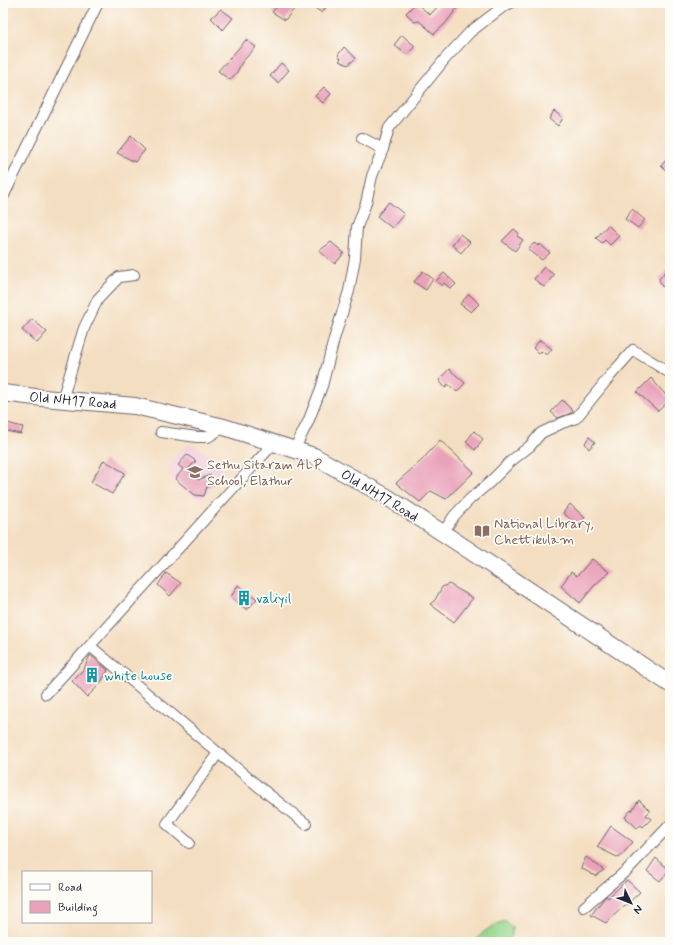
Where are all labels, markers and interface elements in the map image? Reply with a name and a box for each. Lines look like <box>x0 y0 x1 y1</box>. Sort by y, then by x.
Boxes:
street label: Old NH17 Road <box>29 388 117 414</box>
place label: Sethu Sitaram ALP School, Elathur <box>207 456 322 490</box>
school or university icon: Sethu Sitaram ALP School, Elathur <box>186 463 204 481</box>
street label: Old NH17 Road <box>337 466 422 526</box>
place label: National Library, Chettikulam <box>494 515 594 549</box>
library icon: National Library, Chettikulam <box>473 522 491 540</box>
building icon: valiyil <box>235 589 253 607</box>
place label: valiyil <box>256 590 291 608</box>
building icon: white house <box>83 666 101 684</box>
place label: white house <box>104 667 172 685</box>
legend <box>22 871 152 923</box>
text: Road <box>58 880 82 896</box>
north arrow <box>611 883 651 923</box>
text: Building <box>58 900 98 917</box>
text: N <box>630 902 645 917</box>

